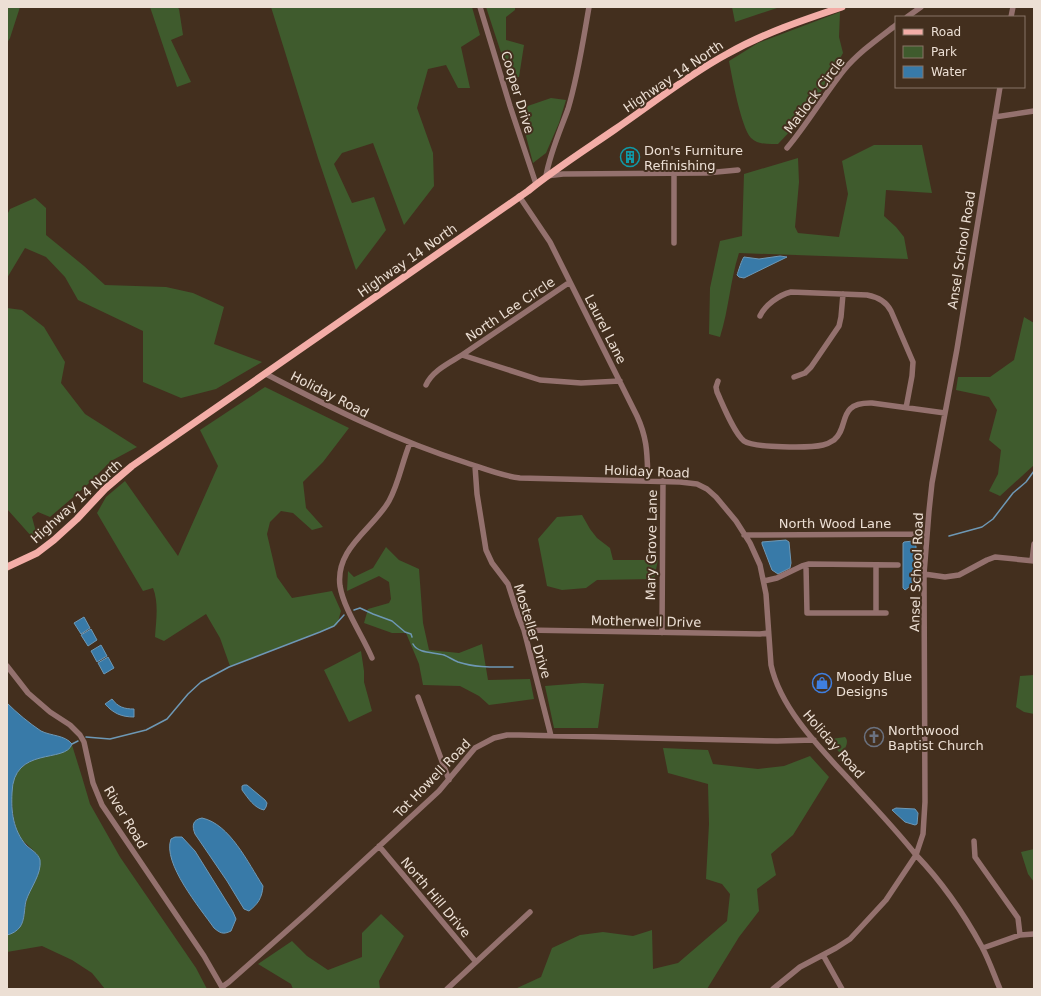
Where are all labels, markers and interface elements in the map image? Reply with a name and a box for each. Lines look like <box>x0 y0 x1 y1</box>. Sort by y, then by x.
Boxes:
legend <box>895 16 1025 88</box>
text: Road <box>931 25 961 39</box>
street label: Highway 14 North <box>620 37 726 115</box>
text: Park <box>931 45 957 59</box>
street label: Cooper Drive <box>498 49 537 135</box>
street label: Matlock Circle <box>781 54 848 136</box>
text: Water <box>931 65 967 79</box>
place label: Don's Furniture Refinishing <box>644 143 743 173</box>
building icon: Don's Furniture Refinishing <box>619 146 641 168</box>
street label: Ansel School Road <box>945 190 978 310</box>
street label: Highway 14 North <box>355 221 460 300</box>
street label: North Lee Circle <box>463 274 558 345</box>
street label: Laurel Lane <box>582 292 629 366</box>
street label: Holiday Road <box>288 368 371 421</box>
street label: Highway 14 North <box>28 457 125 546</box>
street label: Holiday Road <box>604 463 690 480</box>
street label: Mary Grove Lane <box>643 490 660 600</box>
street label: Ansel School Road <box>907 512 926 632</box>
street label: North Wood Lane <box>779 516 891 531</box>
street label: Mosteller Drive <box>511 582 554 680</box>
street label: Motherwell Drive <box>591 613 701 630</box>
place label: Moody Blue Designs <box>836 669 912 699</box>
shop icon: Moody Blue Designs <box>811 672 833 694</box>
street label: Holiday Road <box>800 707 867 782</box>
place label: Northwood Baptist Church <box>888 723 984 753</box>
church icon: Northwood Baptist Church <box>863 726 885 748</box>
street label: Tot Howell Road <box>390 736 474 821</box>
street label: River Road <box>101 783 150 851</box>
street label: North Hill Drive <box>398 854 473 940</box>

